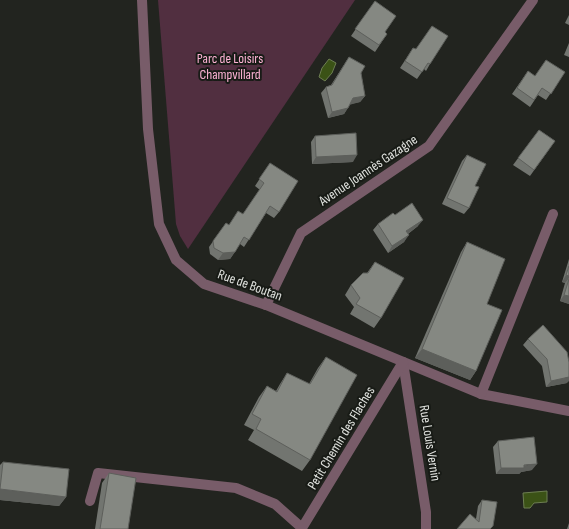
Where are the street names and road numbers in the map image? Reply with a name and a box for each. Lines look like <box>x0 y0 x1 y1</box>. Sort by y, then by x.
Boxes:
street label: Avenue Joannès Gazagne <box>315 131 421 210</box>
street label: Rue de Boutan <box>215 265 285 305</box>
street label: Petit Chemin des Flaches <box>303 383 379 493</box>
street label: Rue Louis Vernin <box>416 404 444 482</box>

